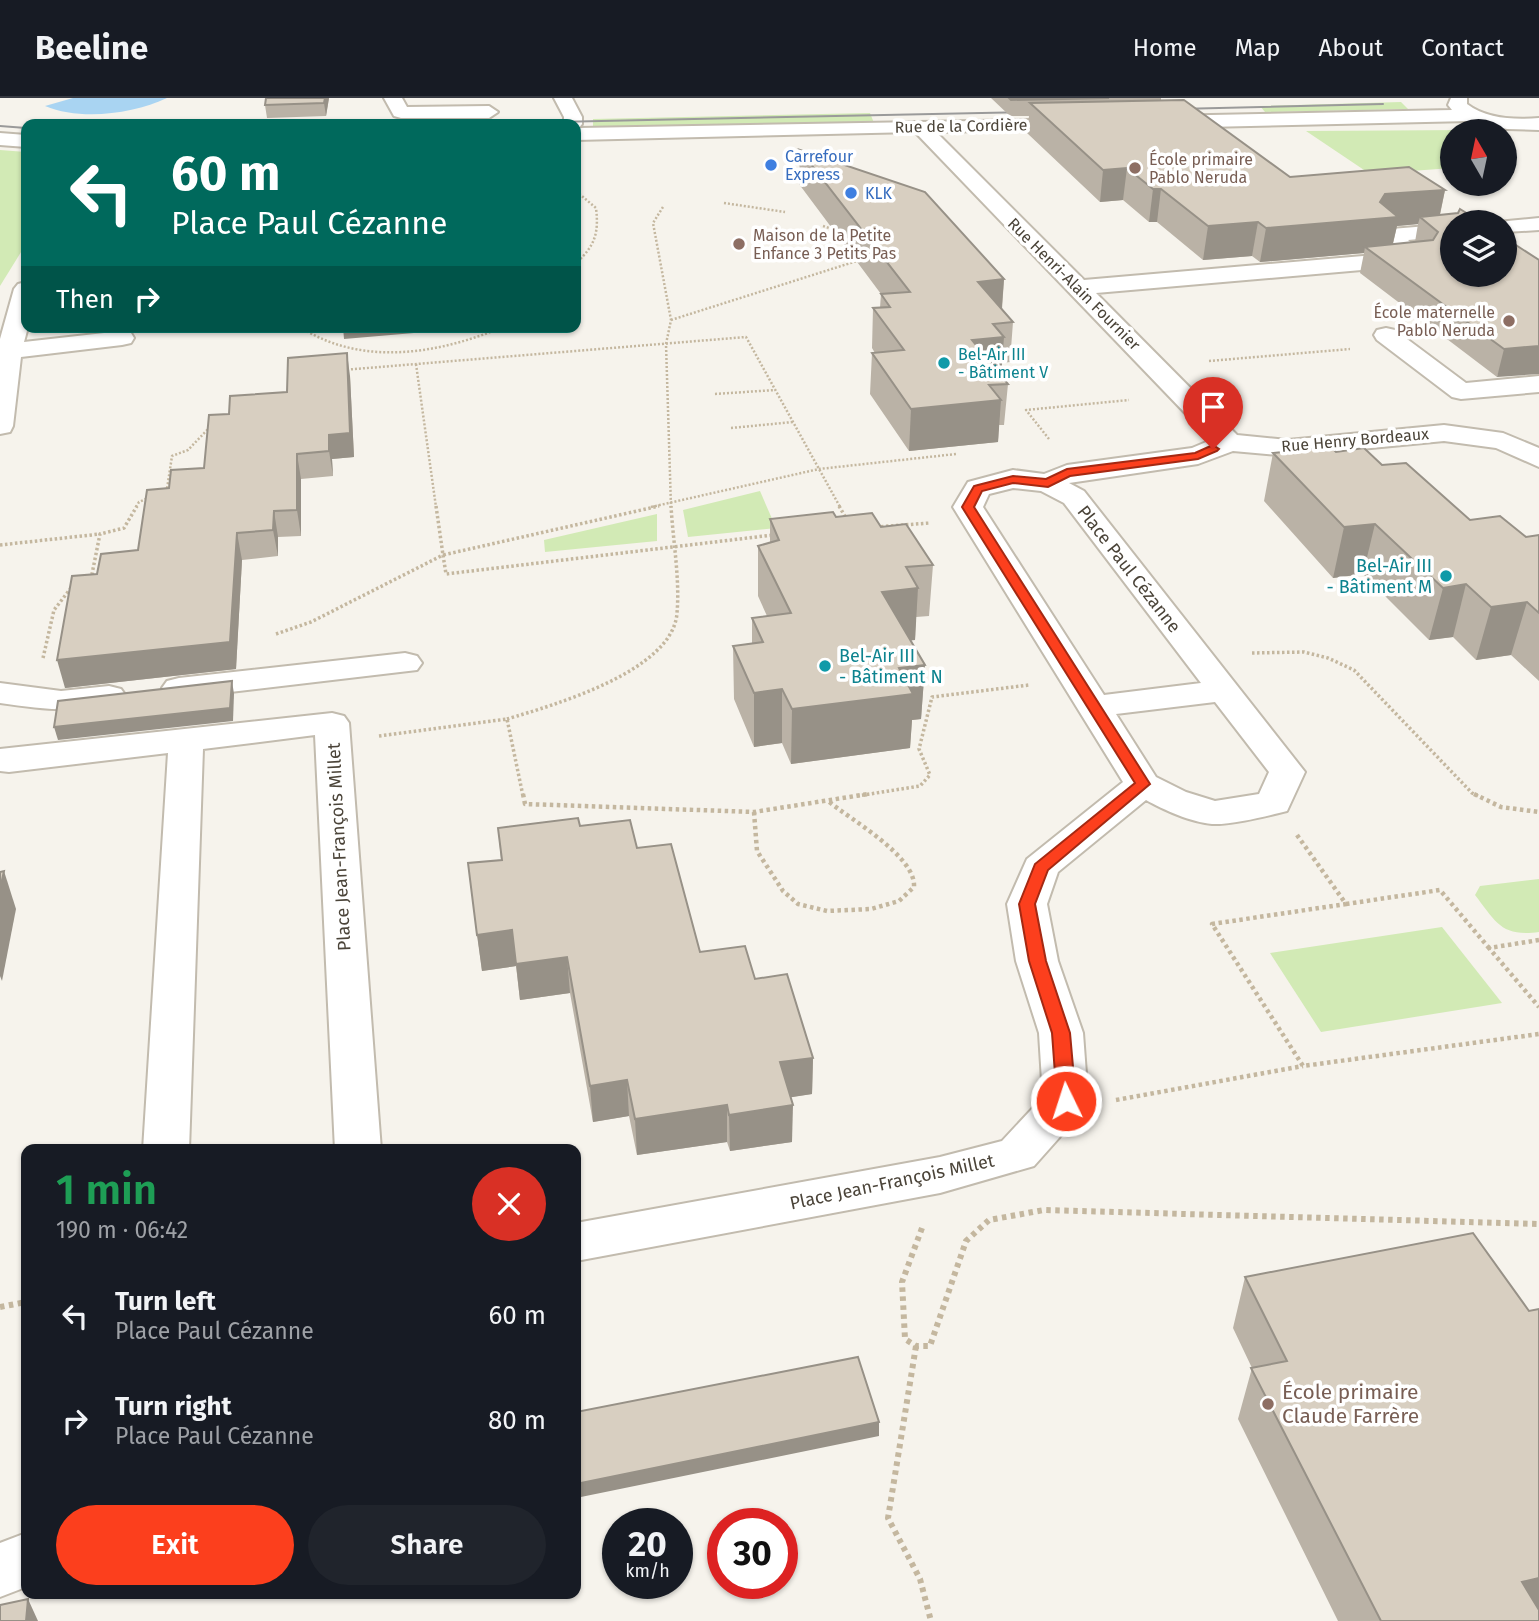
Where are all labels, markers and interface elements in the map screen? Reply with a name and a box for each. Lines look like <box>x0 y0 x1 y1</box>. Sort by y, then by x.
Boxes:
text: Beeline <box>35 28 148 68</box>
text: Home <box>1133 34 1197 62</box>
text: Map <box>1235 34 1281 62</box>
text: About <box>1319 34 1383 62</box>
text: Contact <box>1421 34 1504 62</box>
street label: Rue de la Cordière <box>894 115 1028 137</box>
north arrow <box>1440 119 1517 196</box>
map controls <box>1440 119 1517 287</box>
text: 60 m <box>171 144 280 203</box>
icon: left <box>56 147 147 238</box>
place label: Carrefour Express <box>785 147 854 184</box>
place label: École primaire Pablo Neruda <box>1149 149 1253 187</box>
marker: Carrefour Express <box>763 157 779 173</box>
marker: École primaire Pablo Neruda <box>1127 160 1143 176</box>
place label: KLK <box>865 184 892 203</box>
marker: KLK <box>843 185 859 201</box>
text: Place Paul Cézanne <box>171 204 448 242</box>
button: layers <box>1440 210 1517 287</box>
street label: Rue Henri-Alain Fournier <box>1004 214 1145 355</box>
place label: Maison de la Petite Enfance 3 Petits Pas <box>753 226 896 263</box>
marker: Maison de la Petite Enfance 3 Petits Pas <box>731 236 747 252</box>
icon: right <box>128 280 166 318</box>
text: Then <box>56 284 114 315</box>
place label: École maternelle Pablo Neruda <box>1374 302 1495 340</box>
marker: École maternelle Pablo Neruda <box>1501 313 1517 329</box>
place label: Bel-Air III - Bâtiment V <box>958 345 1048 382</box>
marker: Bel-Air III - Bâtiment V <box>936 355 952 371</box>
pin <box>1183 377 1243 449</box>
icon: arrive <box>1194 388 1232 426</box>
street label: Rue Henry Bordeaux <box>1281 424 1430 456</box>
street label: Place Paul Cézanne <box>1072 501 1186 637</box>
place label: Bel-Air III - Bâtiment M <box>1327 555 1432 598</box>
marker: Bel-Air III - Bâtiment M <box>1438 568 1454 584</box>
place label: Bel-Air III - Bâtiment N <box>839 645 943 688</box>
marker: Bel-Air III - Bâtiment N <box>817 658 833 674</box>
street label: Place Jean-François Millet <box>323 742 355 952</box>
position arrow <box>1029 1064 1103 1138</box>
street label: Place Jean-François Millet <box>788 1149 997 1214</box>
text: 1 min <box>56 1165 157 1215</box>
button: close <box>472 1167 546 1241</box>
text: 190 m · 06:42 <box>56 1216 188 1244</box>
text: Turn left <box>115 1286 216 1317</box>
icon: left <box>56 1297 94 1335</box>
text: 60 m <box>488 1300 546 1331</box>
text: Place Paul Cézanne <box>115 1317 314 1345</box>
place label: École primaire Claude Farrère <box>1282 1379 1419 1429</box>
text: Turn right <box>115 1391 232 1422</box>
marker: École primaire Claude Farrère <box>1260 1396 1276 1412</box>
icon: right <box>56 1402 94 1440</box>
text: 80 m <box>488 1405 546 1436</box>
text: Place Paul Cézanne <box>115 1422 314 1450</box>
button: Exit <box>56 1505 294 1585</box>
button: Share <box>308 1505 546 1585</box>
speed limit sign: 30 <box>707 1508 798 1599</box>
text: 20 <box>628 1523 667 1565</box>
text: km/h <box>625 1560 670 1582</box>

